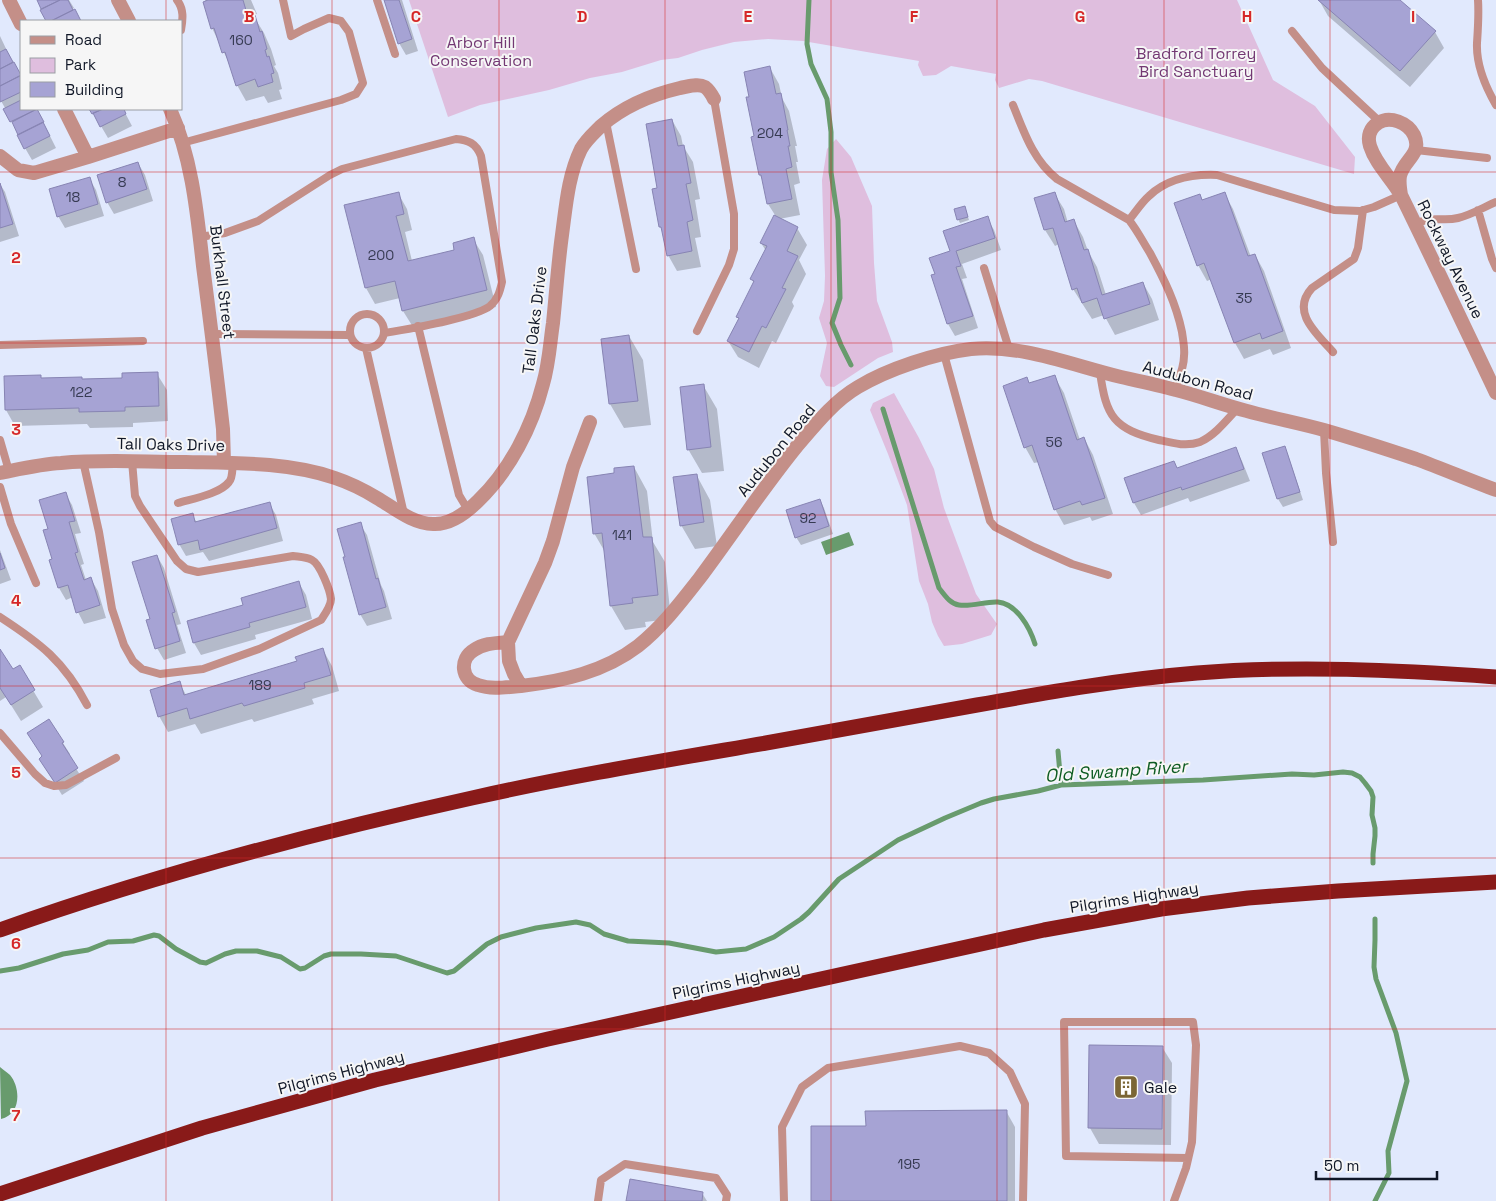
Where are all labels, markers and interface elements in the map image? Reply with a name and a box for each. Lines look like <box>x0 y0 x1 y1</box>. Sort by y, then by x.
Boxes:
text: B <box>244 6 254 27</box>
text: C <box>411 6 421 27</box>
text: D <box>577 6 587 27</box>
text: E <box>744 6 753 27</box>
text: F <box>910 6 919 27</box>
text: G <box>1075 6 1085 27</box>
text: H <box>1242 6 1252 27</box>
text: I <box>1411 6 1415 27</box>
legend <box>20 20 182 110</box>
text: Road <box>65 30 102 49</box>
house number: 160 <box>229 31 253 49</box>
park label: Arbor Hill Conservation <box>430 32 532 71</box>
park label: Bradford Torrey Bird Sanctuary <box>1136 43 1256 82</box>
text: Park <box>65 55 96 74</box>
text: Building <box>65 80 124 99</box>
house number: 204 <box>757 124 783 142</box>
house number: 8 <box>118 173 127 191</box>
house number: 18 <box>66 188 81 206</box>
street label: Rockway Avenue <box>1413 196 1488 322</box>
street label: Burkhall Street <box>205 224 240 340</box>
house number: 200 <box>368 246 394 264</box>
text: 2 <box>11 247 21 268</box>
street label: Tall Oaks Drive <box>517 265 552 375</box>
house number: 35 <box>1236 289 1252 307</box>
street label: Audubon Road <box>1140 356 1255 405</box>
house number: 122 <box>70 383 92 401</box>
street label: Audubon Road <box>733 400 820 501</box>
text: 3 <box>11 419 21 440</box>
street label: Tall Oaks Drive <box>117 433 225 456</box>
house number: 56 <box>1046 433 1062 451</box>
house number: 92 <box>799 509 817 527</box>
house number: 141 <box>612 526 632 544</box>
text: 4 <box>11 590 21 611</box>
house number: 189 <box>248 676 272 694</box>
water label: Old Swamp River <box>1044 754 1190 787</box>
text: 5 <box>11 762 21 783</box>
street label: Pilgrims Highway <box>1068 877 1200 918</box>
text: 6 <box>11 933 21 954</box>
street label: Pilgrims Highway <box>670 957 802 1004</box>
street label: Pilgrims Highway <box>276 1046 407 1099</box>
building icon: Gale <box>1113 1074 1139 1100</box>
place label: Gale <box>1144 1077 1177 1098</box>
text: 7 <box>12 1105 21 1126</box>
scale bar <box>1316 1148 1437 1180</box>
house number: 195 <box>898 1155 920 1173</box>
text: 50 m <box>1324 1156 1359 1175</box>

